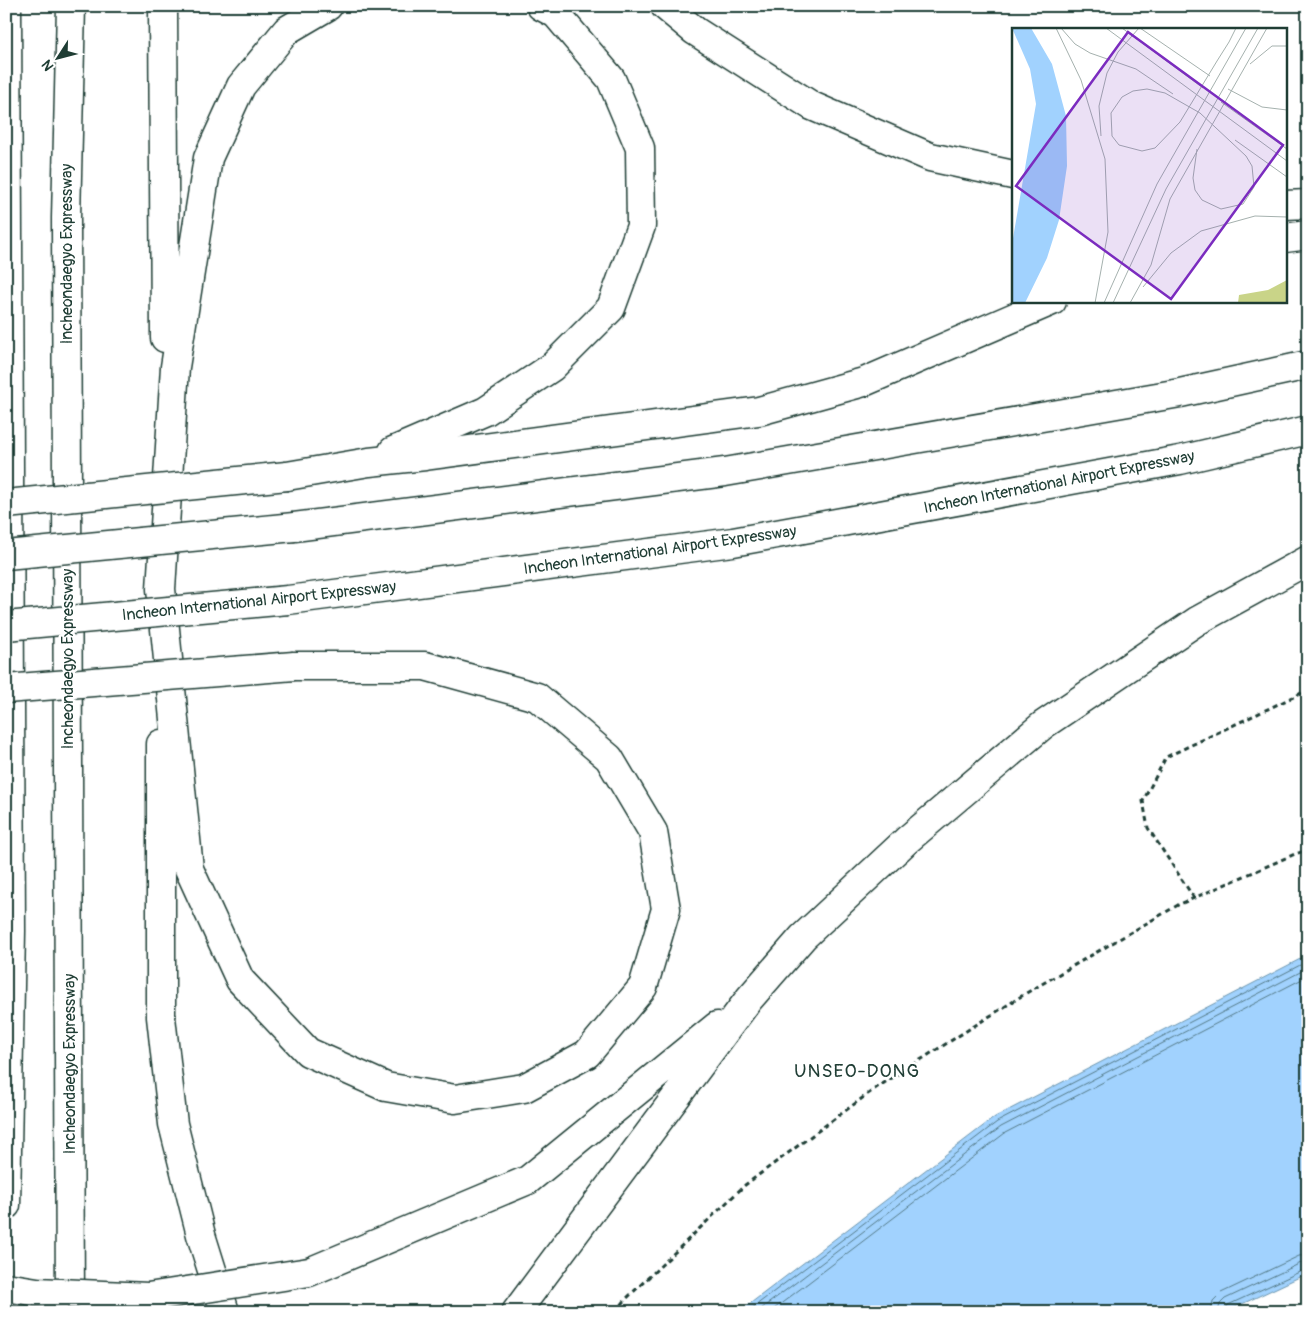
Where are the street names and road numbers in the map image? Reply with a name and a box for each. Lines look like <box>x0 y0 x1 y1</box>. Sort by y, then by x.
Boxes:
street label: Incheondaegyo Expressway <box>57 164 77 344</box>
street label: Incheon International Airport Expressway <box>922 446 1196 518</box>
street label: Incheon International Airport Expressway <box>522 521 798 579</box>
street label: Incheondaegyo Expressway <box>58 569 78 749</box>
street label: Incheon International Airport Expressway <box>121 577 397 625</box>
street label: Incheondaegyo Expressway <box>60 974 80 1154</box>

